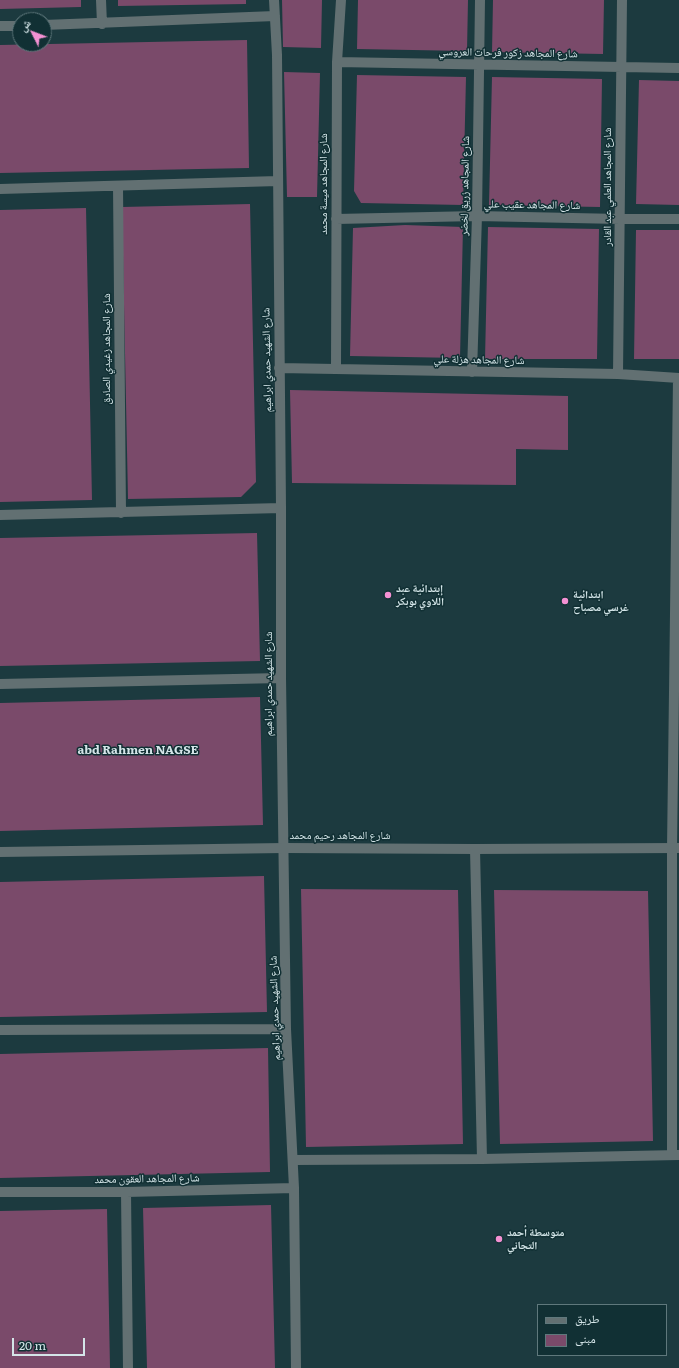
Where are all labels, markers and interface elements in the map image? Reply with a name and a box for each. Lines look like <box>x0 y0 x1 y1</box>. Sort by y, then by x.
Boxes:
north arrow <box>12 12 52 52</box>
text: ش <box>14 15 34 34</box>
street label: شارع المجاهد زكور فرحات العروسي <box>438 45 578 61</box>
street label: شارع المجاهد العلمي عبد القادر <box>601 127 615 247</box>
street label: شارع المجاهد ميسة محمد <box>317 133 331 235</box>
street label: شارع المجاهد زريق لخضر <box>458 136 472 236</box>
street label: شارع المجاهد عقيب علي <box>484 198 580 212</box>
street label: شارع المجاهد زغيدي الصادق <box>100 293 114 405</box>
street label: شارع الشهيد حمدي ابراهيم <box>259 308 275 412</box>
street label: شارع المجاهد هزلة علي <box>433 353 525 367</box>
place label: إبتدائية عبد اللاوي بوبكر <box>396 582 444 608</box>
place label: ابتدائية غرسي مصباح <box>573 588 629 614</box>
marker: إبتدائية عبد اللاوي بوبكر <box>383 590 393 600</box>
marker: ابتدائية غرسي مصباح <box>560 596 570 606</box>
street label: شارع الشهيد حمدي ابراهيم <box>262 632 276 736</box>
district label: abd Rahmen NAGSE <box>78 743 198 757</box>
street label: شارع المجاهد رحيم محمد <box>289 829 391 843</box>
street label: شارع الشهيد حمدي ابراهيم <box>267 955 283 1061</box>
street label: شارع المجاهد العقون محمد <box>94 1171 200 1187</box>
place label: متوسطة أحمد التجاني <box>507 1226 564 1252</box>
marker: متوسطة أحمد التجاني <box>494 1234 504 1244</box>
legend <box>537 1304 667 1356</box>
text: طريق <box>575 1309 600 1327</box>
text: مبنى <box>575 1329 596 1347</box>
scale bar <box>14 1330 87 1356</box>
text: 20 m <box>19 1336 46 1354</box>

